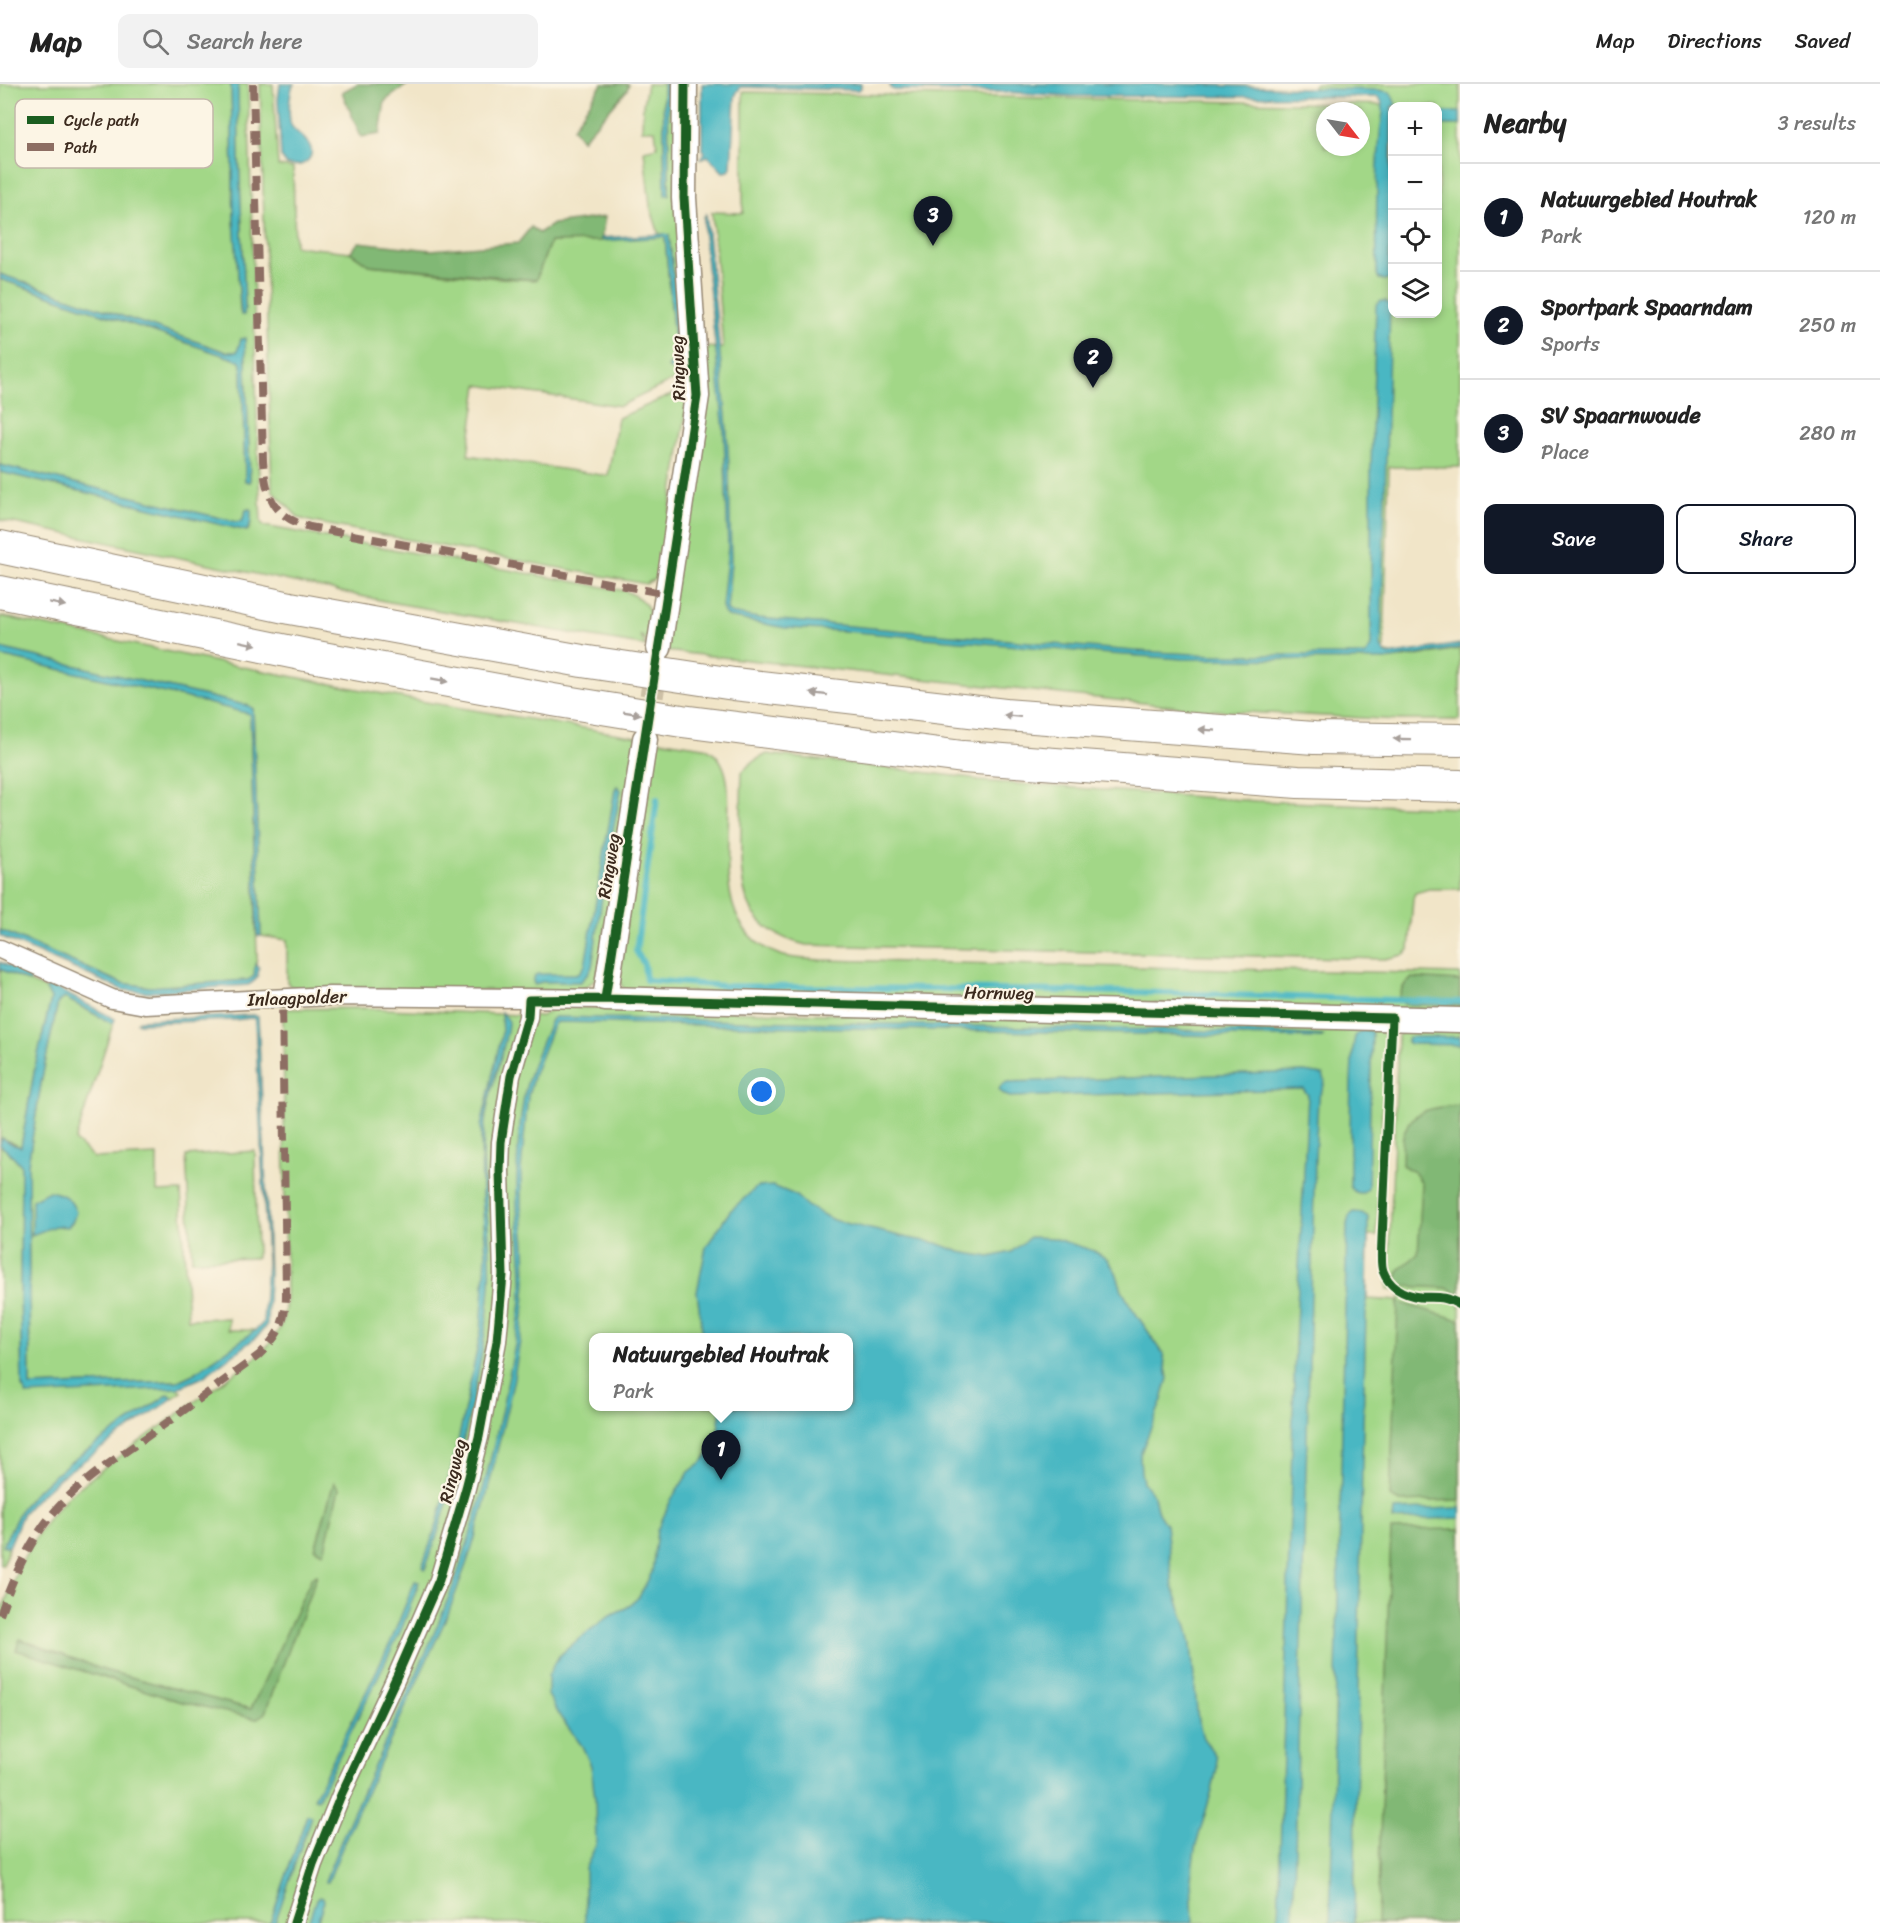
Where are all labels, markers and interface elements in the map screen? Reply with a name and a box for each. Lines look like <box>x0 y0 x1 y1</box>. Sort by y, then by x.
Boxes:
search box <box>118 14 538 68</box>
text: Map <box>30 17 82 66</box>
text: Search here <box>187 22 303 61</box>
text: Map <box>1596 22 1634 60</box>
text: Directions <box>1667 22 1762 60</box>
text: Saved <box>1795 22 1850 60</box>
icon: search <box>139 25 172 58</box>
legend <box>15 99 213 168</box>
text: Nearby <box>1484 100 1566 146</box>
north arrow <box>1316 102 1370 156</box>
map controls <box>1388 102 1442 318</box>
button: + <box>1388 102 1442 156</box>
text: Cycle path <box>64 106 139 135</box>
text: 3 results <box>1778 106 1856 141</box>
text: Path <box>64 133 97 162</box>
button: − <box>1388 156 1442 210</box>
text: Natuurgebied Houtrak <box>1541 180 1757 219</box>
pin: 3 <box>914 196 952 246</box>
text: 1 <box>1499 200 1508 235</box>
text: 120 m <box>1803 200 1856 235</box>
button: locate <box>1388 210 1442 264</box>
text: Park <box>1541 219 1582 254</box>
button: layers <box>1388 264 1442 318</box>
text: Sportpark Spaarndam <box>1541 288 1753 327</box>
text: 2 <box>1498 308 1509 343</box>
text: 250 m <box>1799 308 1856 343</box>
text: Sports <box>1541 327 1600 362</box>
street label: Ringweg <box>661 335 695 401</box>
pin: 2 <box>1074 338 1112 388</box>
text: SV Spaarnwoude <box>1541 396 1701 435</box>
text: 3 <box>1498 416 1509 451</box>
text: 280 m <box>1799 416 1856 451</box>
text: Place <box>1541 435 1589 470</box>
button: Save <box>1484 504 1664 574</box>
button: Share <box>1676 504 1856 574</box>
one-way arrow <box>48 600 67 609</box>
one-way arrow <box>239 639 258 648</box>
one-way arrow <box>430 675 449 684</box>
one-way arrow <box>809 689 828 698</box>
one-way arrow <box>623 709 642 718</box>
one-way arrow <box>1003 711 1022 721</box>
one-way arrow <box>1197 725 1216 735</box>
one-way arrow <box>1392 734 1411 744</box>
street label: Ringweg <box>588 831 630 901</box>
street label: Hornweg <box>964 976 1034 1010</box>
street label: Inlaagpolder <box>246 980 349 1016</box>
your location <box>747 1077 776 1106</box>
popup <box>589 1333 853 1411</box>
text: Natuurgebied Houtrak <box>613 1335 829 1374</box>
text: Park <box>613 1374 654 1409</box>
pin: 1 <box>702 1430 740 1480</box>
street label: Ringweg <box>430 1435 476 1507</box>

